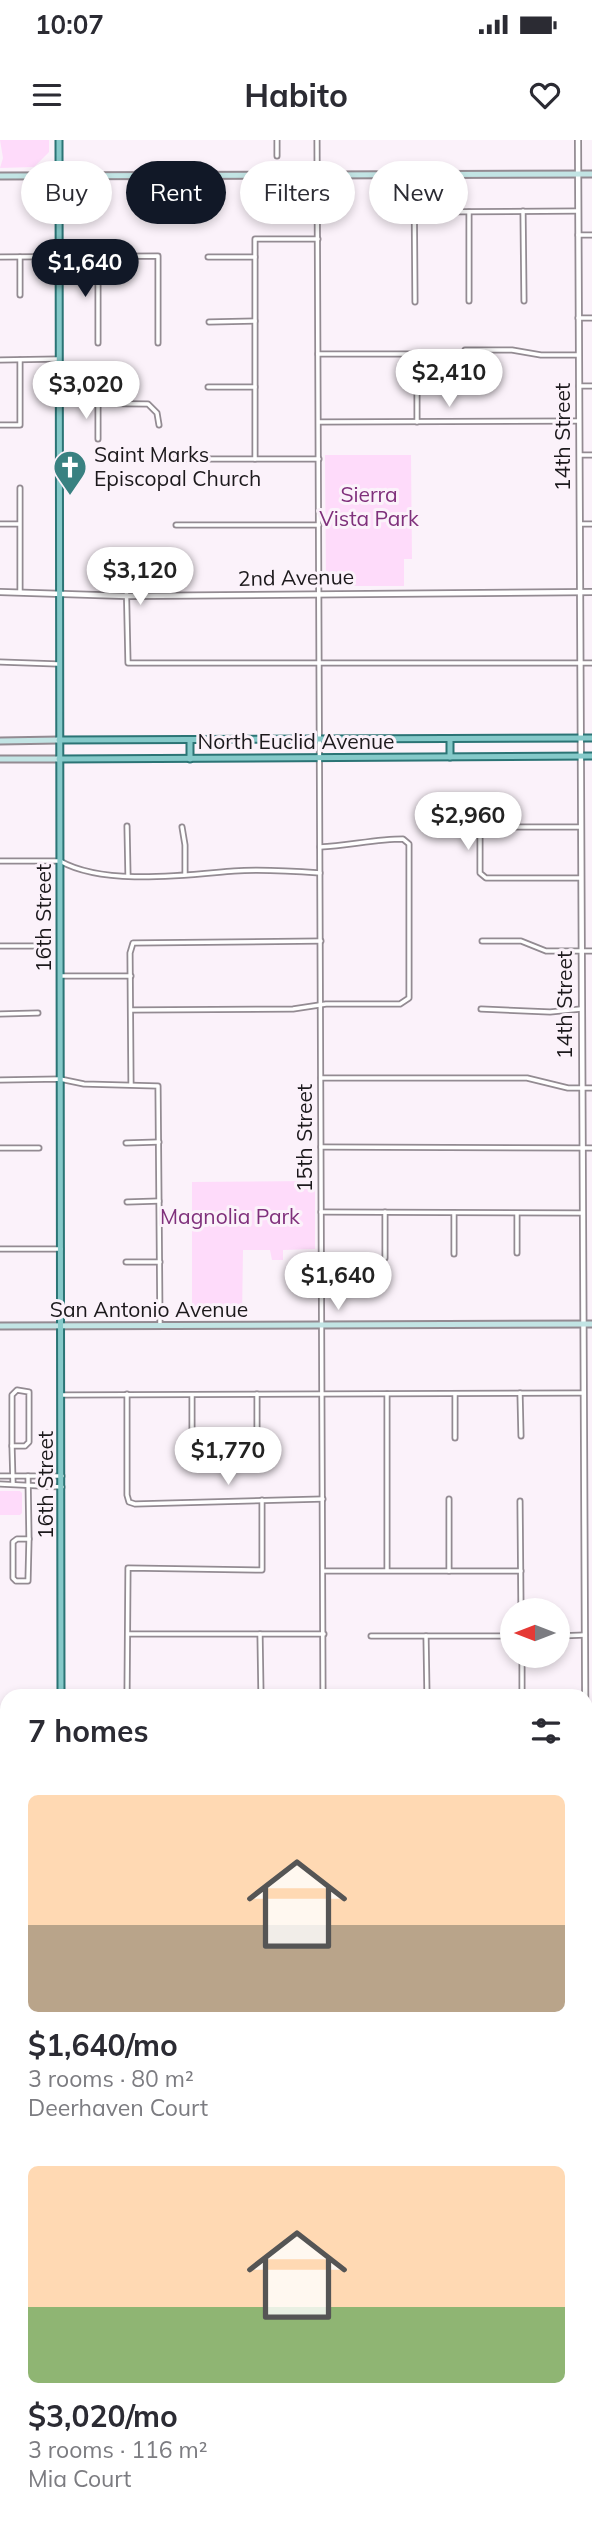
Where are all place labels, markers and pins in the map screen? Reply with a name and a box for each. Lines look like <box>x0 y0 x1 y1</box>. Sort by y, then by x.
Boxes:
pin: $1,640 <box>28 240 142 299</box>
pin: $2,410 <box>392 350 506 409</box>
pin: $3,020 <box>29 362 143 421</box>
place label: Saint Marks Episcopal Church <box>94 441 261 491</box>
church icon: Saint Marks Episcopal Church <box>51 448 89 497</box>
pin: $3,120 <box>83 547 197 607</box>
pin: $2,960 <box>411 792 525 852</box>
pin: $1,640 <box>281 1252 395 1312</box>
pin: $1,770 <box>171 1428 285 1487</box>

